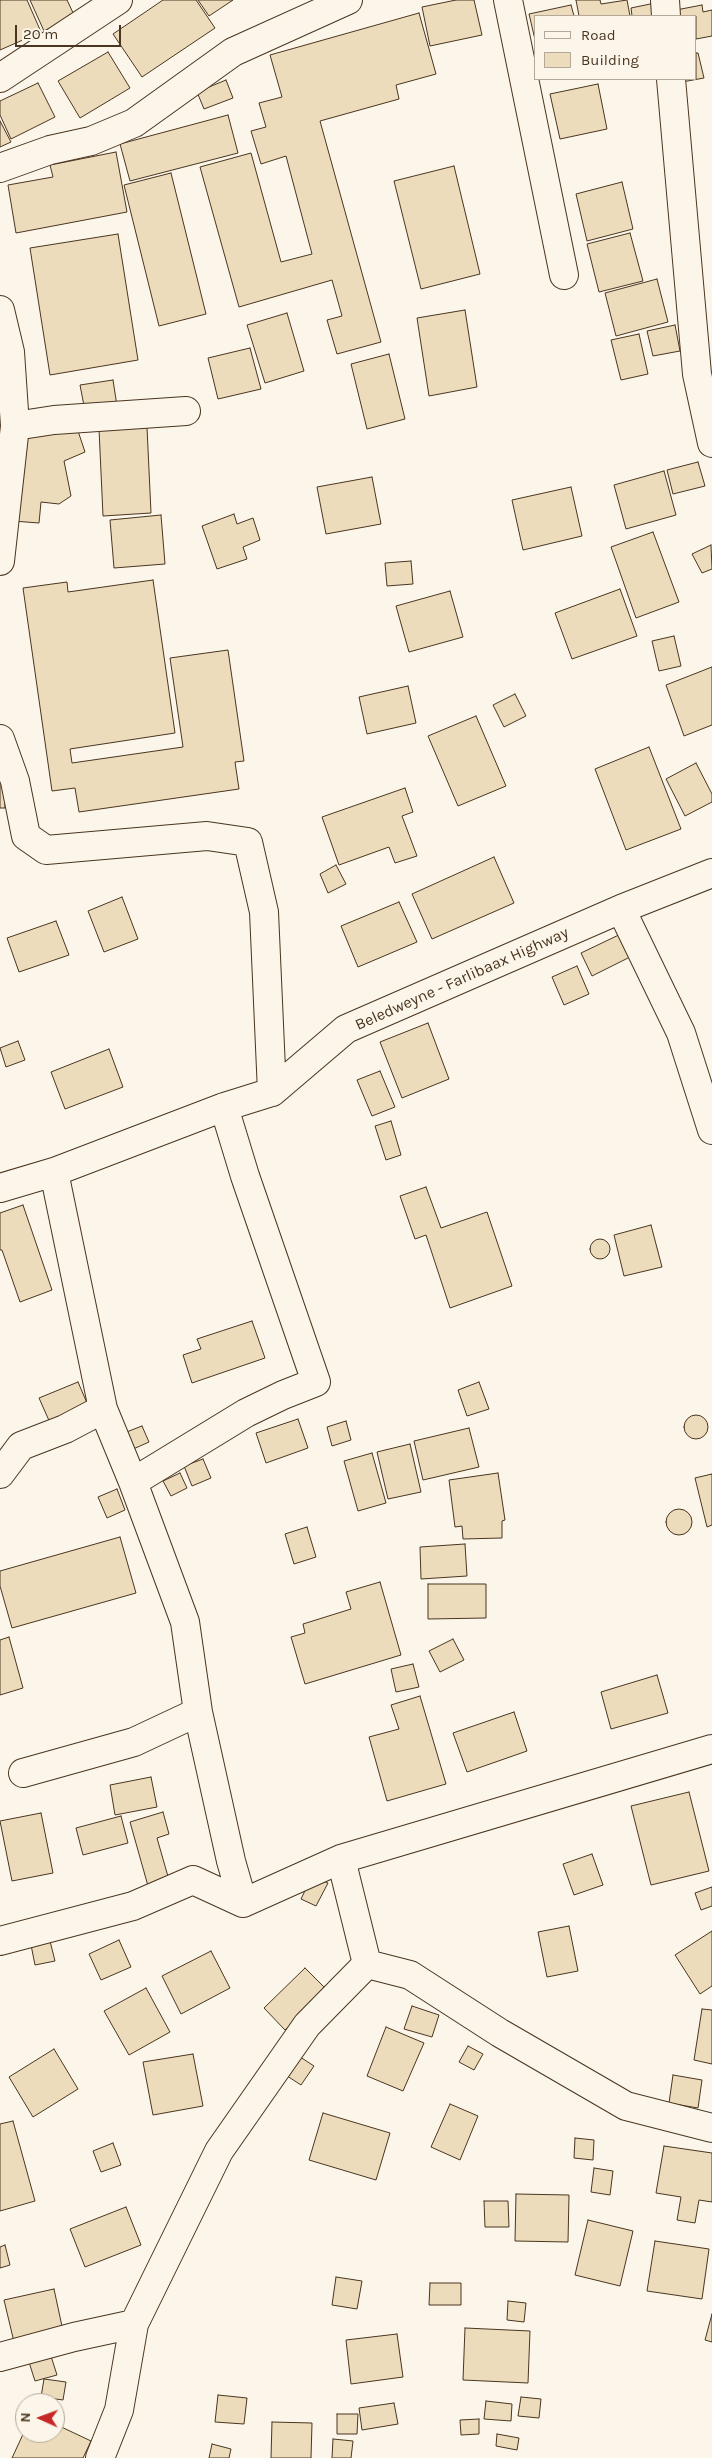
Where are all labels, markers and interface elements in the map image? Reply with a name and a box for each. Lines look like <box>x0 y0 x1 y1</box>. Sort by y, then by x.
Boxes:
scale bar <box>18 15 124 47</box>
legend <box>534 15 697 80</box>
text: 20 m <box>23 25 58 43</box>
text: Road <box>581 26 616 44</box>
text: Building <box>581 51 639 69</box>
street label: Beledweyne - Farlibaax Highway <box>352 923 572 1035</box>
north arrow <box>15 2393 65 2443</box>
text: N <box>17 2412 34 2423</box>

